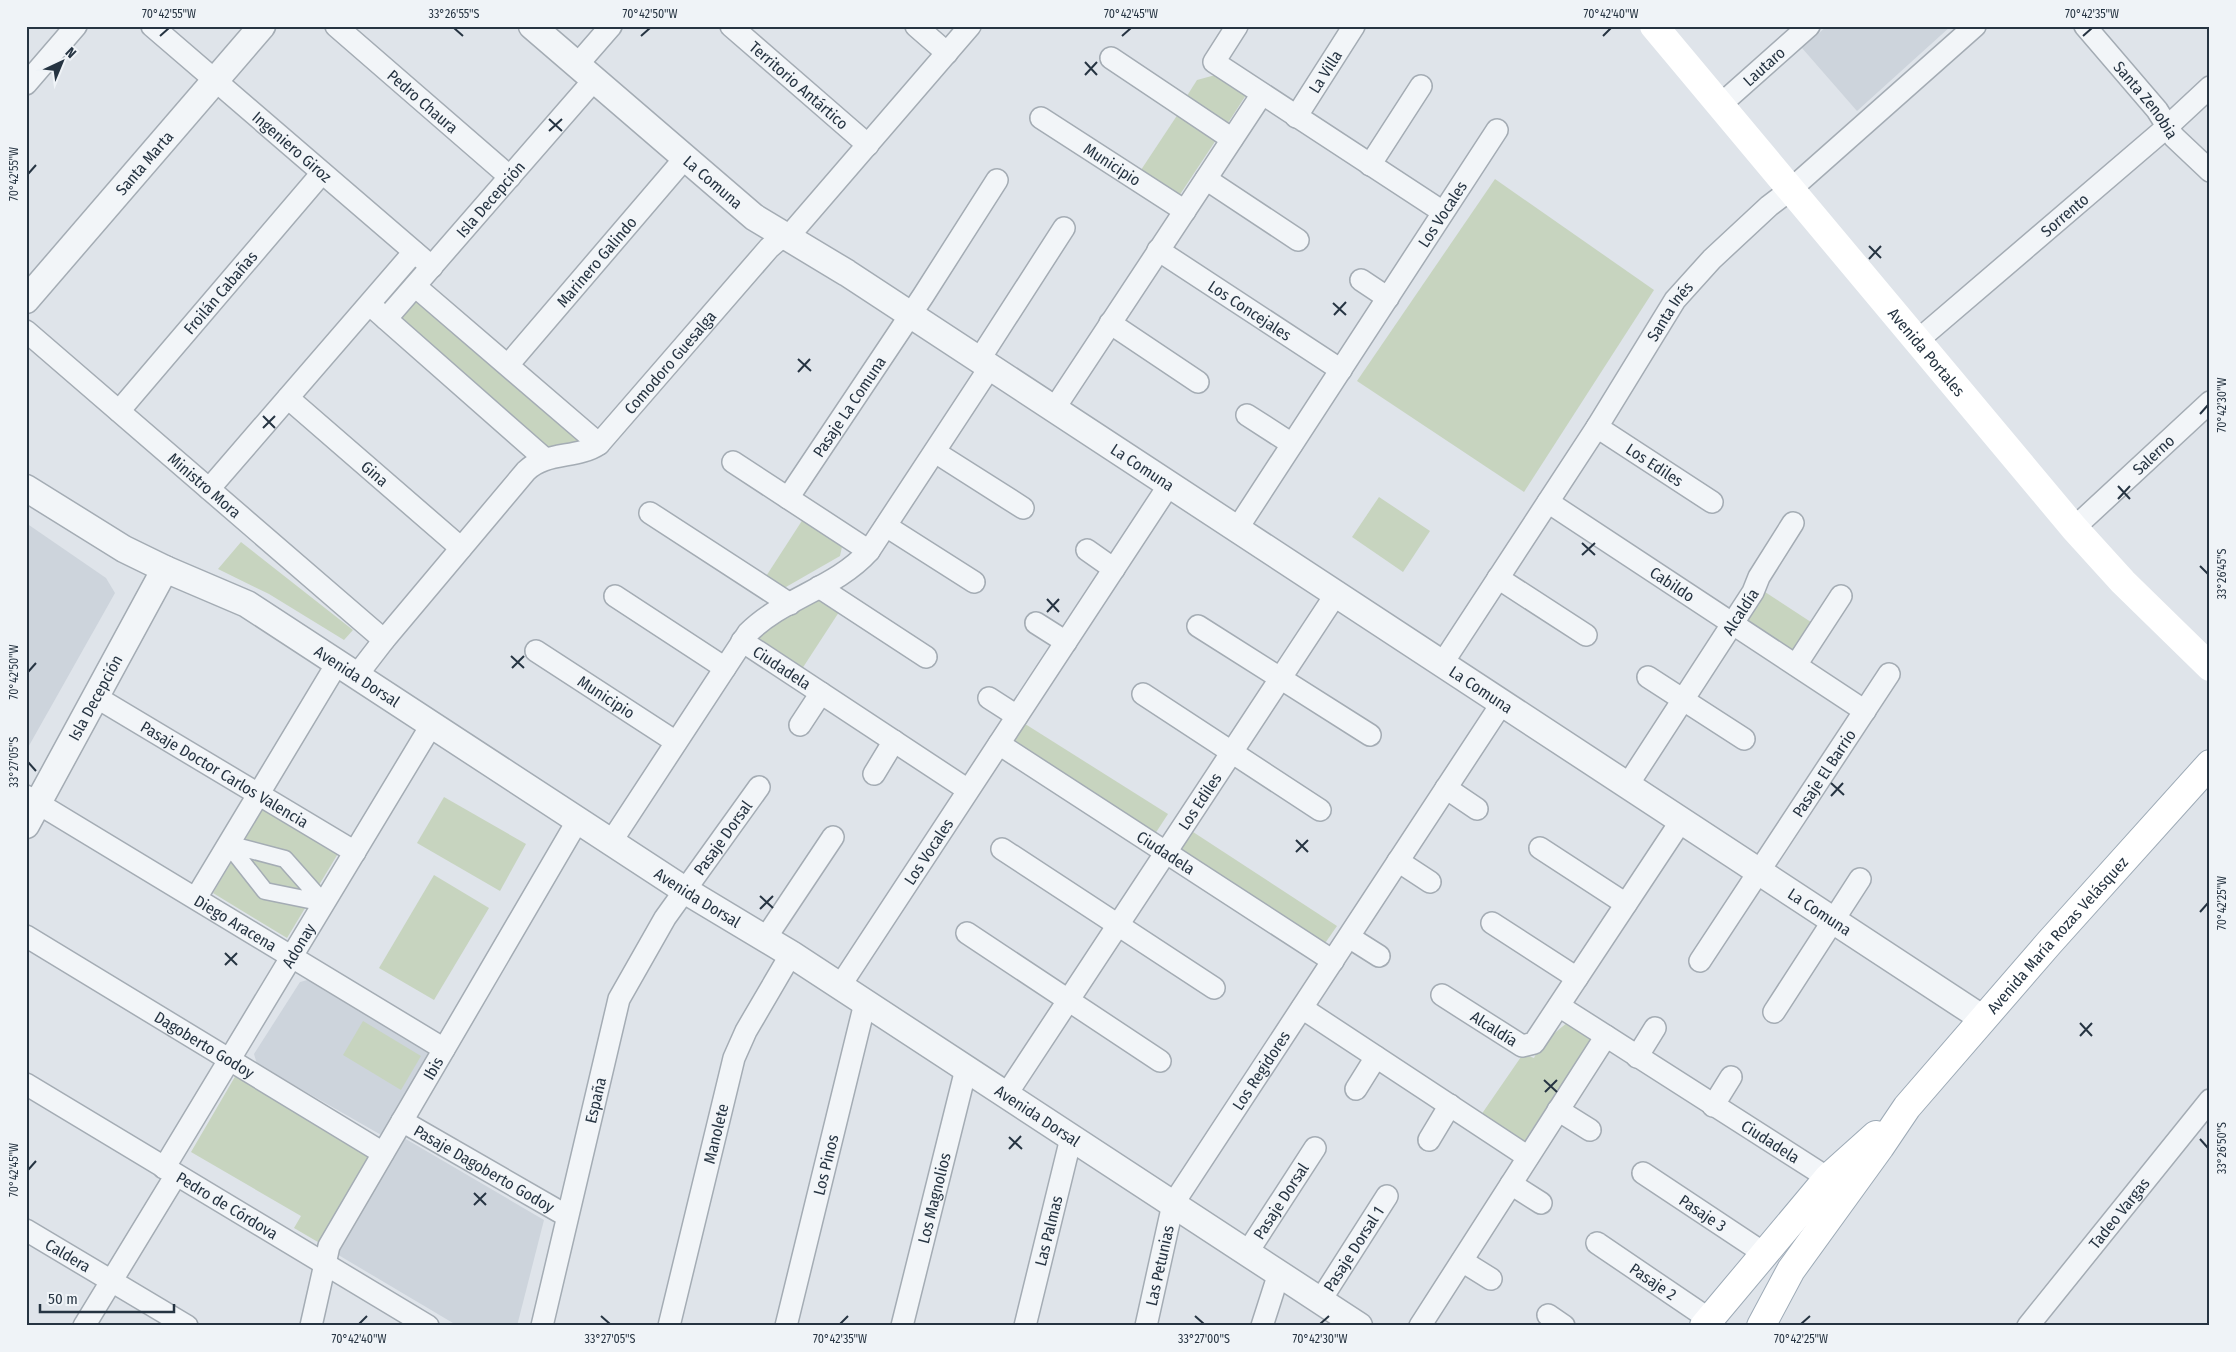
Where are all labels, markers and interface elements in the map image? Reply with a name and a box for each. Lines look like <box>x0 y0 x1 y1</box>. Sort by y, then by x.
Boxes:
text: 70°42'55"W <box>142 7 196 21</box>
text: 33°26'55"S <box>429 7 480 21</box>
text: 70°42'50"W <box>622 7 678 21</box>
text: 70°42'45"W <box>1104 7 1158 21</box>
text: 70°42'40"W <box>1584 7 1638 21</box>
text: 70°42'35"W <box>2065 7 2119 21</box>
street label: Territorio Antártico <box>745 37 852 133</box>
north arrow <box>38 38 88 88</box>
street label: Lautaro <box>1739 43 1789 90</box>
text: N <box>62 44 80 62</box>
street label: La Villa <box>1305 47 1346 97</box>
street label: Santa Zenobia <box>2110 58 2182 143</box>
street label: Pedro Chaura <box>383 66 462 138</box>
street label: Ingeniero Giroz <box>248 108 335 186</box>
street label: Santa Marta <box>112 127 177 199</box>
street label: Municipio <box>1080 139 1144 190</box>
text: 70°42'55"W <box>7 147 21 201</box>
street label: La Comuna <box>679 152 746 213</box>
street label: Isla Decepción <box>452 157 529 241</box>
street label: Los Vocales <box>1414 177 1471 251</box>
street label: Sorrento <box>2037 190 2092 241</box>
street label: Marinero Galindo <box>553 213 641 311</box>
street label: Froilán Cabañas <box>180 247 261 338</box>
street label: Los Concejales <box>1205 277 1295 345</box>
street label: Santa Inés <box>1643 278 1697 345</box>
street label: Avenida Portales <box>1884 304 1969 401</box>
street label: Comodoro Guesalga <box>620 307 720 418</box>
street label: Pasaje La Comuna <box>809 353 890 461</box>
text: 70°42'30"W <box>2215 377 2229 433</box>
street label: Salerno <box>2129 431 2178 479</box>
street label: La Comuna <box>1107 440 1178 495</box>
street label: Los Ediles <box>1622 440 1687 491</box>
street label: Ministro Mora <box>164 449 245 522</box>
street label: Gina <box>357 457 392 491</box>
text: 33°26'45"S <box>2215 549 2229 599</box>
street label: Cabildo <box>1646 563 1698 606</box>
street label: Alcaldía <box>1719 585 1763 639</box>
street label: Avenida Dorsal <box>311 642 403 711</box>
street label: Ciudadela <box>749 642 814 694</box>
text: 70°42'50"W <box>7 644 21 700</box>
street label: Isla Decepción <box>65 652 127 744</box>
street label: La Comuna <box>1446 662 1516 717</box>
street label: Municipio <box>574 672 638 723</box>
street label: Pasaje Doctor Carlos Valencia <box>137 717 312 832</box>
street label: Pasaje El Barrio <box>1788 726 1860 821</box>
text: 33°27'05"S <box>7 737 21 787</box>
street label: Los Ediles <box>1174 769 1226 833</box>
street label: Pasaje Dorsal <box>690 797 756 879</box>
street label: Los Vocales <box>900 815 957 888</box>
street label: Ciudadela <box>1133 827 1198 879</box>
street label: Avenida María Rozas Velásquez <box>1983 853 2132 1018</box>
street label: Avenida Dorsal <box>651 864 744 932</box>
text: 70°42'25"W <box>2215 876 2229 930</box>
street label: La Comuna <box>1784 884 1855 940</box>
street label: Diego Aracena <box>191 891 280 956</box>
street label: Adonay <box>278 919 320 971</box>
street label: Dagoberto Godoy <box>151 1007 258 1083</box>
street label: Alcaldía <box>1467 1007 1521 1051</box>
street label: Los Regidores <box>1228 1027 1294 1114</box>
street label: Ibis <box>419 1053 448 1083</box>
street label: España <box>581 1075 610 1125</box>
street label: Avenida Dorsal <box>991 1081 1084 1151</box>
street label: Manolete <box>700 1102 733 1166</box>
street label: Ciudadela <box>1738 1116 1803 1167</box>
street label: Pasaje Dagoberto Godoy <box>411 1121 558 1217</box>
text: 33°26'50"S <box>2215 1122 2229 1174</box>
street label: Los Pinos <box>809 1132 843 1197</box>
text: 70°42'45"W <box>7 1143 21 1197</box>
street label: Los Magnolios <box>914 1151 955 1245</box>
street label: Pasaje Dorsal <box>1249 1159 1313 1243</box>
street label: Pedro de Córdova <box>173 1168 281 1244</box>
street label: Tadeo Vargas <box>2085 1174 2154 1253</box>
street label: Pasaje 3 <box>1676 1191 1730 1236</box>
street label: Las Palmas <box>1031 1194 1067 1268</box>
street label: Pasaje Dorsal 1 <box>1320 1203 1388 1295</box>
street label: Las Petunias <box>1142 1223 1178 1308</box>
street label: Caldera <box>42 1235 94 1276</box>
street label: Pasaje 2 <box>1626 1259 1680 1304</box>
scale bar <box>40 1282 174 1314</box>
text: 50 m <box>48 1290 78 1308</box>
text: 70°42'40"W <box>332 1332 386 1346</box>
text: 33°27'05"S <box>585 1332 635 1346</box>
text: 70°42'35"W <box>813 1332 867 1346</box>
text: 33°27'00"S <box>1178 1332 1230 1346</box>
text: 70°42'30"W <box>1292 1332 1348 1346</box>
text: 70°42'25"W <box>1774 1332 1828 1346</box>

